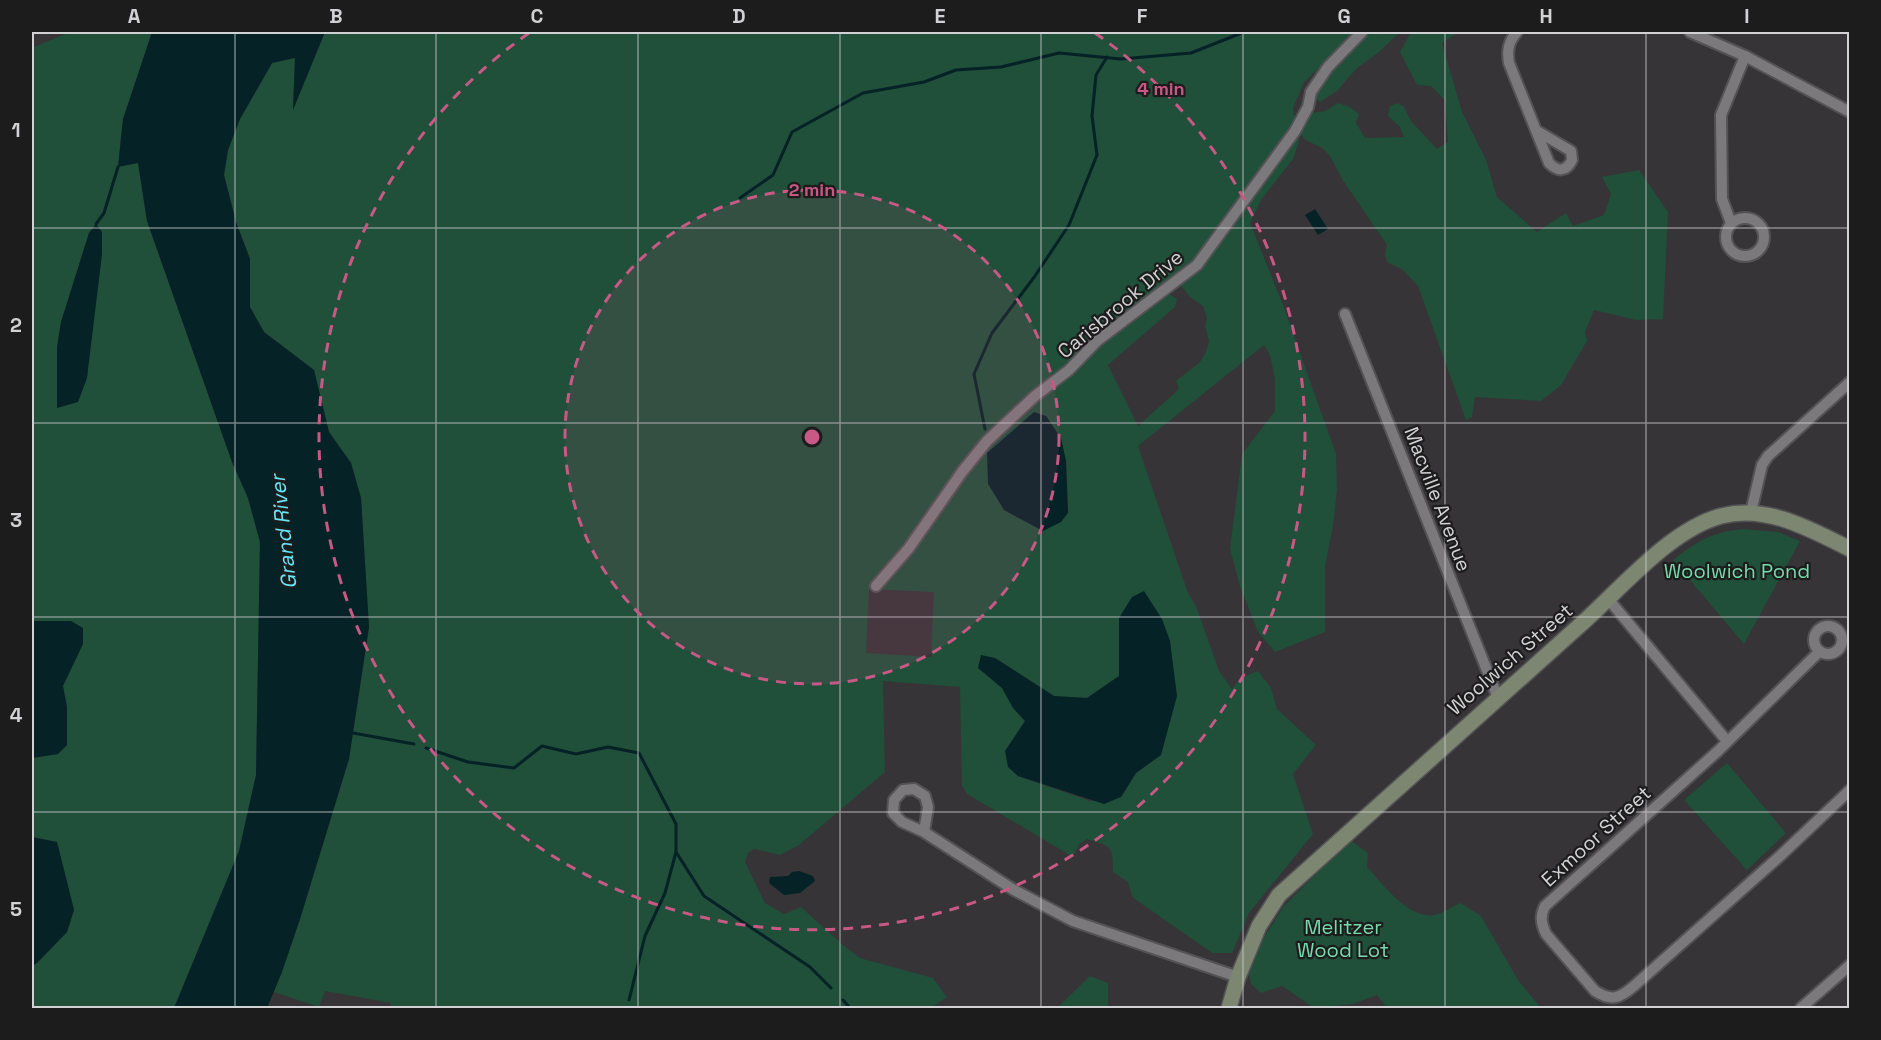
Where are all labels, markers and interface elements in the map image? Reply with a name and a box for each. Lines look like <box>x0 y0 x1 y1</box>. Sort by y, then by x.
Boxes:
text: A <box>128 3 141 29</box>
text: B <box>329 3 343 29</box>
text: C <box>531 3 544 29</box>
text: D <box>732 3 746 29</box>
text: E <box>934 3 946 29</box>
text: F <box>1137 3 1148 29</box>
text: G <box>1337 3 1351 29</box>
text: H <box>1539 3 1553 29</box>
text: I <box>1744 3 1750 29</box>
text: 4 min <box>1137 77 1185 100</box>
text: 1 <box>11 117 21 143</box>
text: 2 min <box>789 178 835 201</box>
street label: Carisbrook Drive <box>1052 244 1188 364</box>
text: 2 <box>10 312 22 338</box>
street label: Macville Avenue <box>1398 423 1478 575</box>
centre of rings <box>802 427 822 447</box>
water label: Grand River <box>263 471 302 591</box>
text: 3 <box>10 507 22 533</box>
park label: Woolwich Pond <box>1664 558 1810 584</box>
street label: Woolwich Street <box>1442 597 1578 721</box>
text: 4 <box>10 702 23 728</box>
street label: Exmoor Street <box>1536 780 1656 892</box>
text: 5 <box>10 896 22 922</box>
park label: Melitzer Wood Lot <box>1297 914 1389 963</box>

